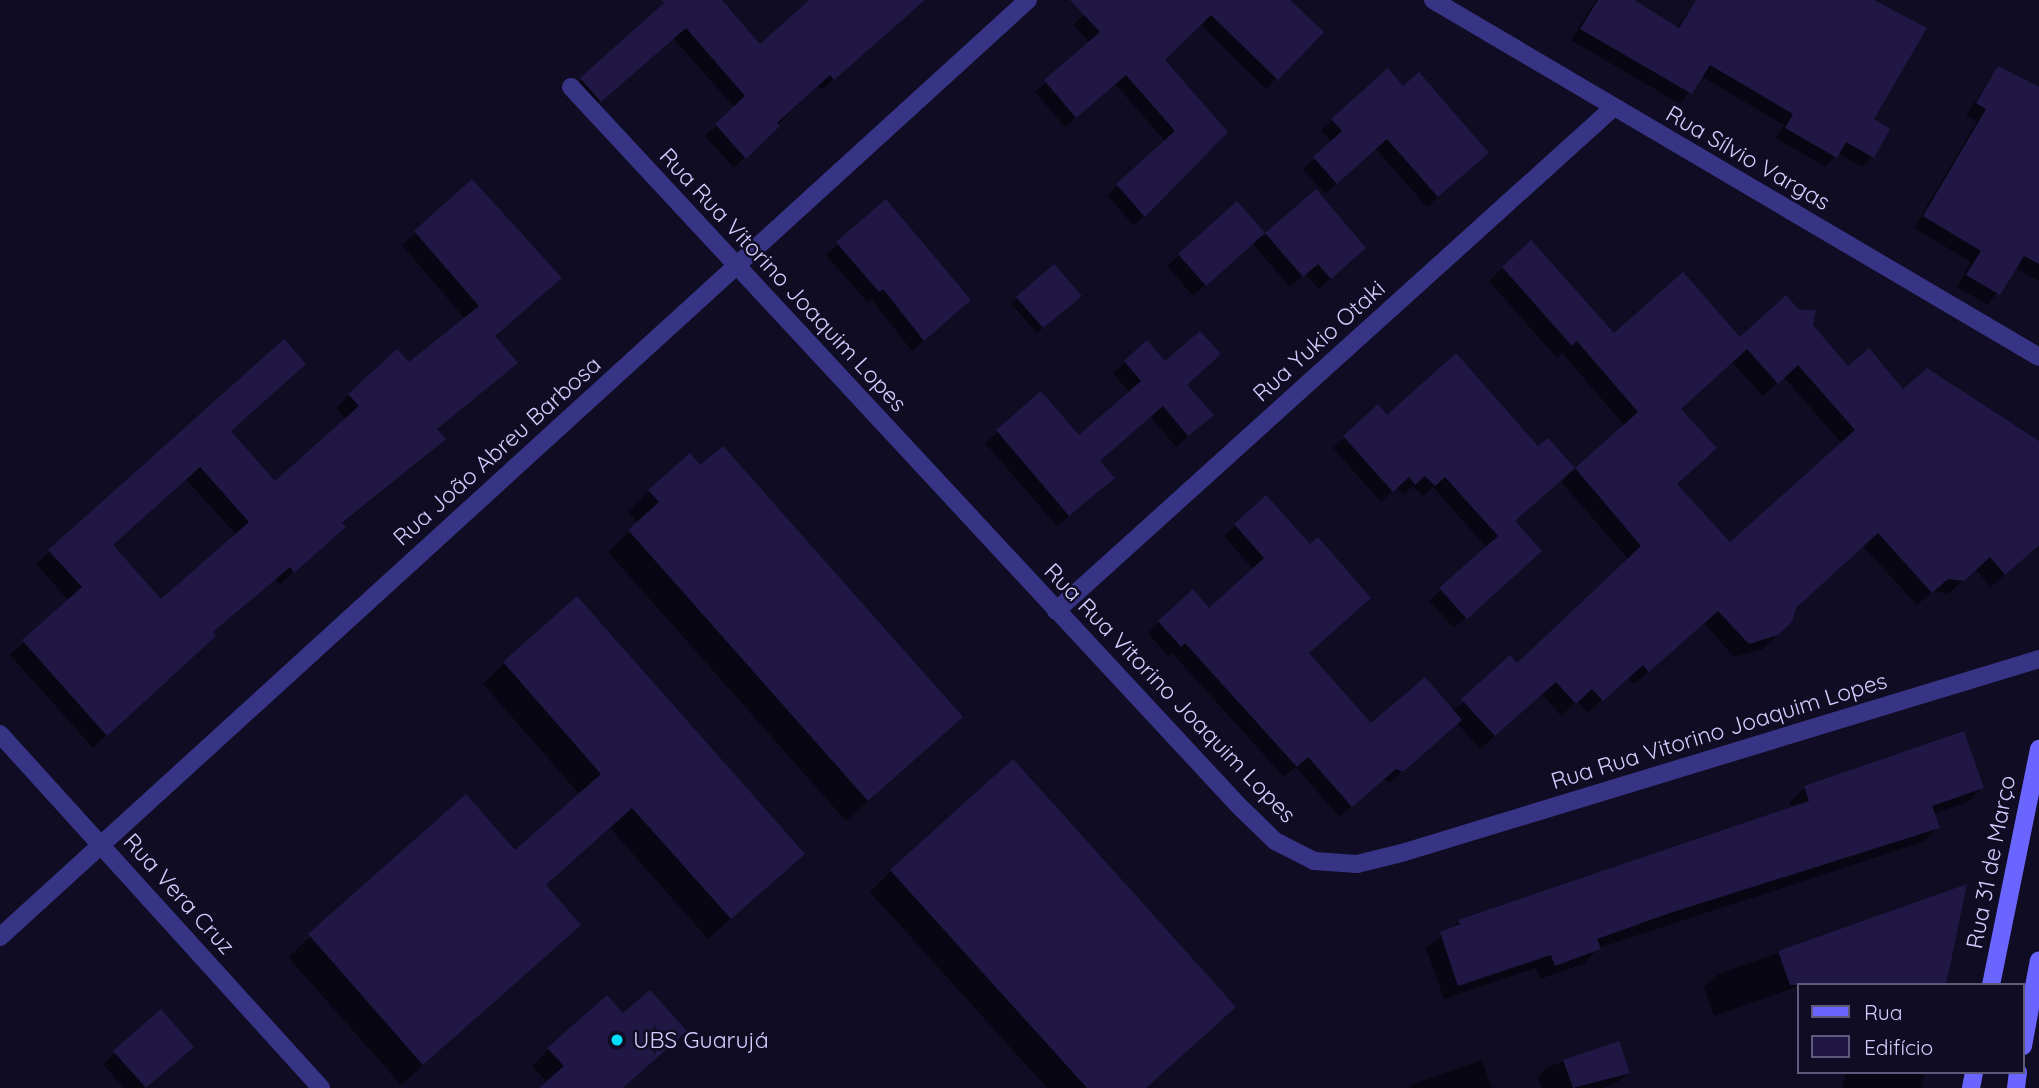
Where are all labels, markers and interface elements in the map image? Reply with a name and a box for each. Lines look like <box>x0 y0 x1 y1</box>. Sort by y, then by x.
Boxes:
street label: Rua Sílvio Vargas <box>1661 100 1835 216</box>
street label: Rua Rua Vitorino Joaquim Lopes <box>654 143 912 417</box>
street label: Rua Yukio Otaki <box>1247 275 1391 407</box>
street label: Rua João Abreu Barbosa <box>388 351 606 551</box>
street label: Rua Rua Vitorino Joaquim Lopes <box>1038 558 1302 828</box>
street label: Rua Rua Vitorino Joaquim Lopes <box>1548 667 1890 795</box>
street label: Rua 31 de Março <box>1961 773 2021 951</box>
street label: Rua Vera Cruz <box>118 828 240 960</box>
legend <box>1798 983 2025 1074</box>
text: Rua <box>1864 999 1903 1025</box>
place label: UBS Guarujá <box>633 1026 769 1054</box>
marker: UBS Guarujá <box>607 1030 627 1050</box>
text: Edifício <box>1864 1034 1933 1060</box>

